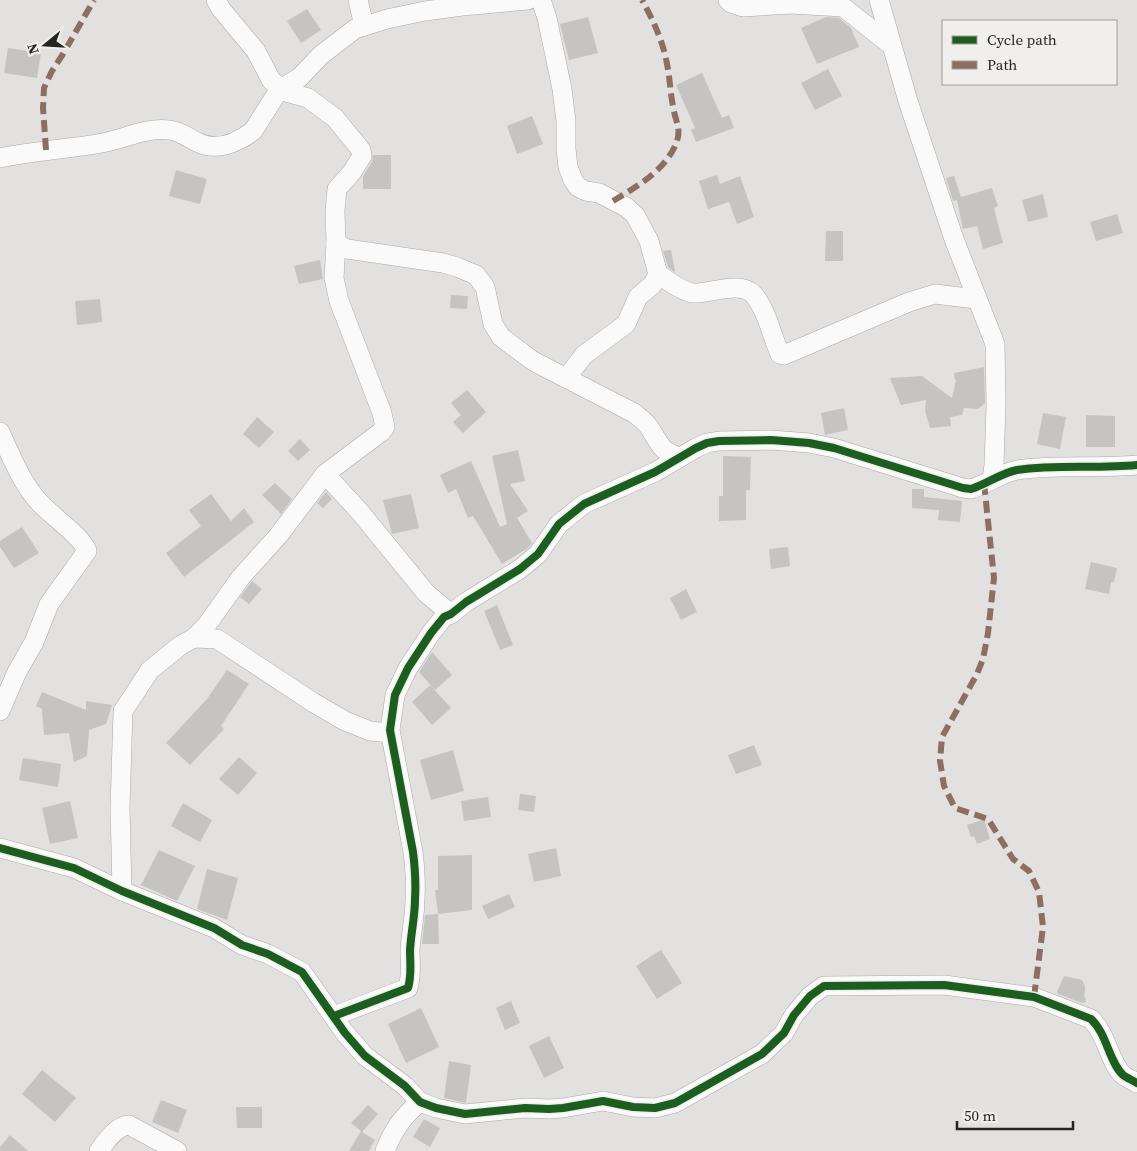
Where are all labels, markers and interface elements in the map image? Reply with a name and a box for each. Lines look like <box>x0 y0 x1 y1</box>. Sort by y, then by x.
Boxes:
north arrow <box>20 20 70 70</box>
legend <box>942 20 1117 85</box>
text: Cycle path <box>987 29 1057 50</box>
text: N <box>22 41 44 57</box>
text: Path <box>987 54 1017 75</box>
scale bar <box>957 1098 1073 1130</box>
text: 50 m <box>964 1105 996 1126</box>

